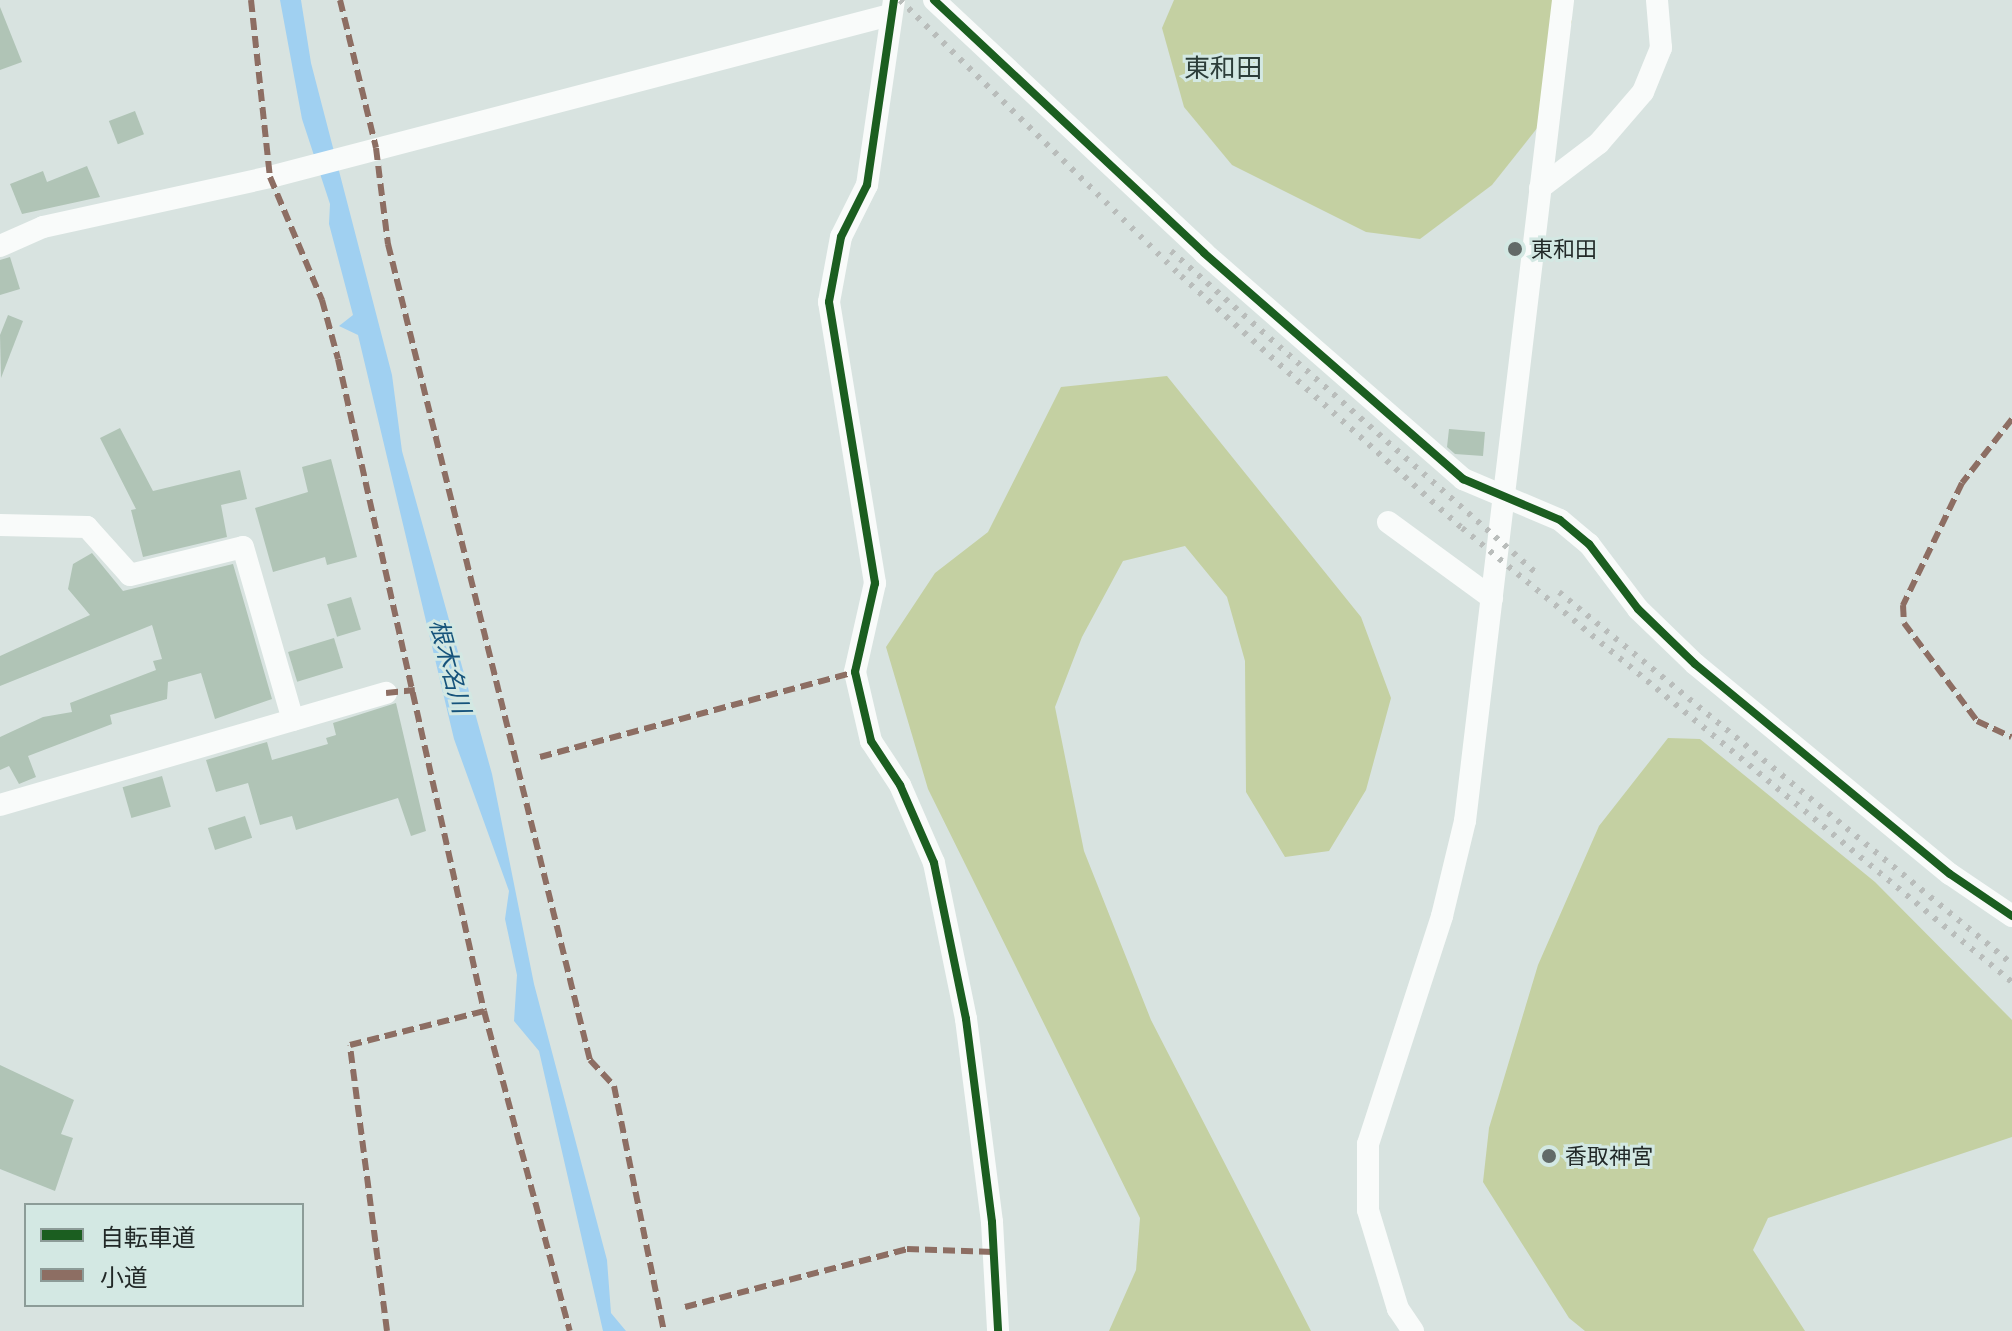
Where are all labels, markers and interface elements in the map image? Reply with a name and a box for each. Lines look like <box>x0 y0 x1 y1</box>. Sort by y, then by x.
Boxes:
district label: 東和田 <box>1184 52 1262 84</box>
place label: 東和田 <box>1531 236 1597 262</box>
marker: 東和田 <box>1506 240 1524 258</box>
water label: 根木名川 <box>425 616 477 716</box>
place label: 香取神宮 <box>1565 1143 1653 1169</box>
marker: 香取神宮 <box>1540 1147 1558 1165</box>
legend <box>24 1203 304 1307</box>
text: 自転車道 <box>100 1220 196 1253</box>
text: 小道 <box>100 1260 148 1293</box>

